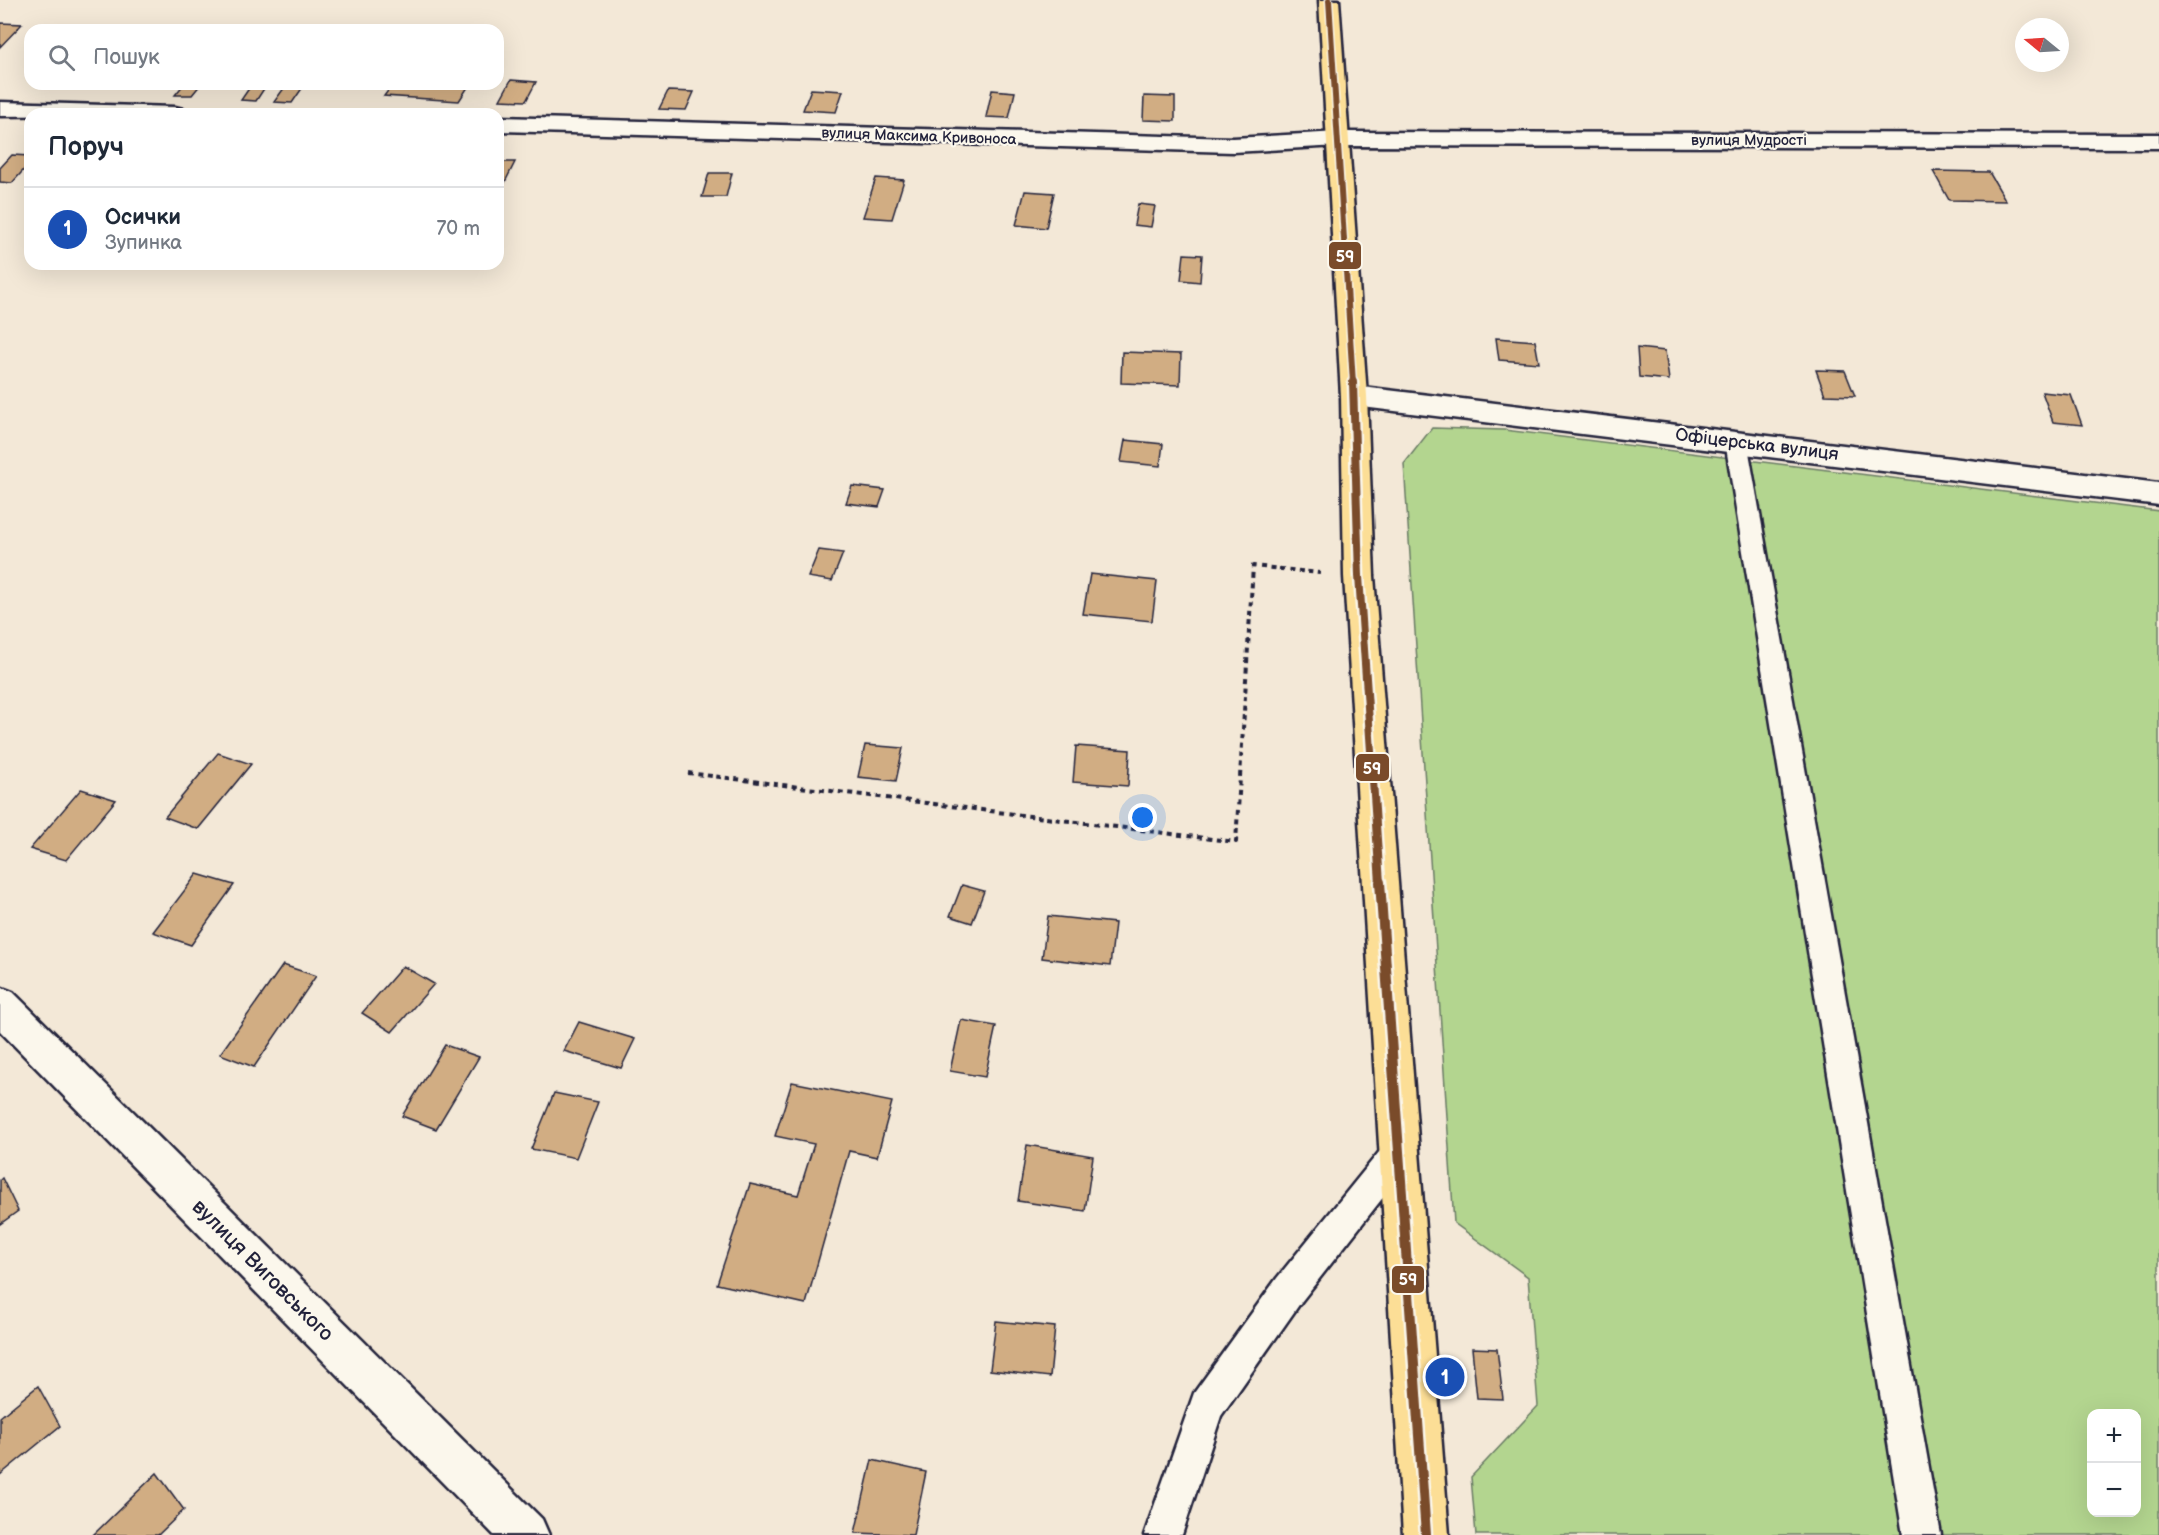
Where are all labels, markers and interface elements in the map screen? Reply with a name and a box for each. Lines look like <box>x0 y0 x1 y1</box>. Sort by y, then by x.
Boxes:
north arrow <box>2015 18 2069 72</box>
search box <box>24 24 504 90</box>
icon: search <box>45 41 78 74</box>
text: Пошук <box>93 44 160 71</box>
street label: вулиця Максима Кривоноса <box>821 124 1017 149</box>
street label: вулиця Мудрості <box>1691 131 1807 150</box>
text: Поруч <box>48 132 124 163</box>
text: Осички <box>105 204 181 231</box>
text: 1 <box>63 217 72 241</box>
text: 70 m <box>436 217 480 241</box>
text: Зупинка <box>105 231 182 255</box>
line badge: 59 <box>1328 241 1362 270</box>
text: 59 <box>1336 248 1354 267</box>
street label: Офіцерська вулиця <box>1674 424 1840 465</box>
line badge: 59 <box>1355 753 1390 782</box>
text: 59 <box>1363 760 1381 779</box>
your location <box>1128 803 1157 832</box>
street label: вулиця Виговського <box>187 1194 339 1346</box>
line badge: 59 <box>1391 1265 1425 1294</box>
text: 59 <box>1399 1271 1417 1290</box>
pin: 1 <box>1426 1354 1464 1400</box>
map controls <box>2087 1409 2141 1517</box>
button: + <box>2087 1409 2141 1463</box>
button: − <box>2087 1463 2141 1517</box>

